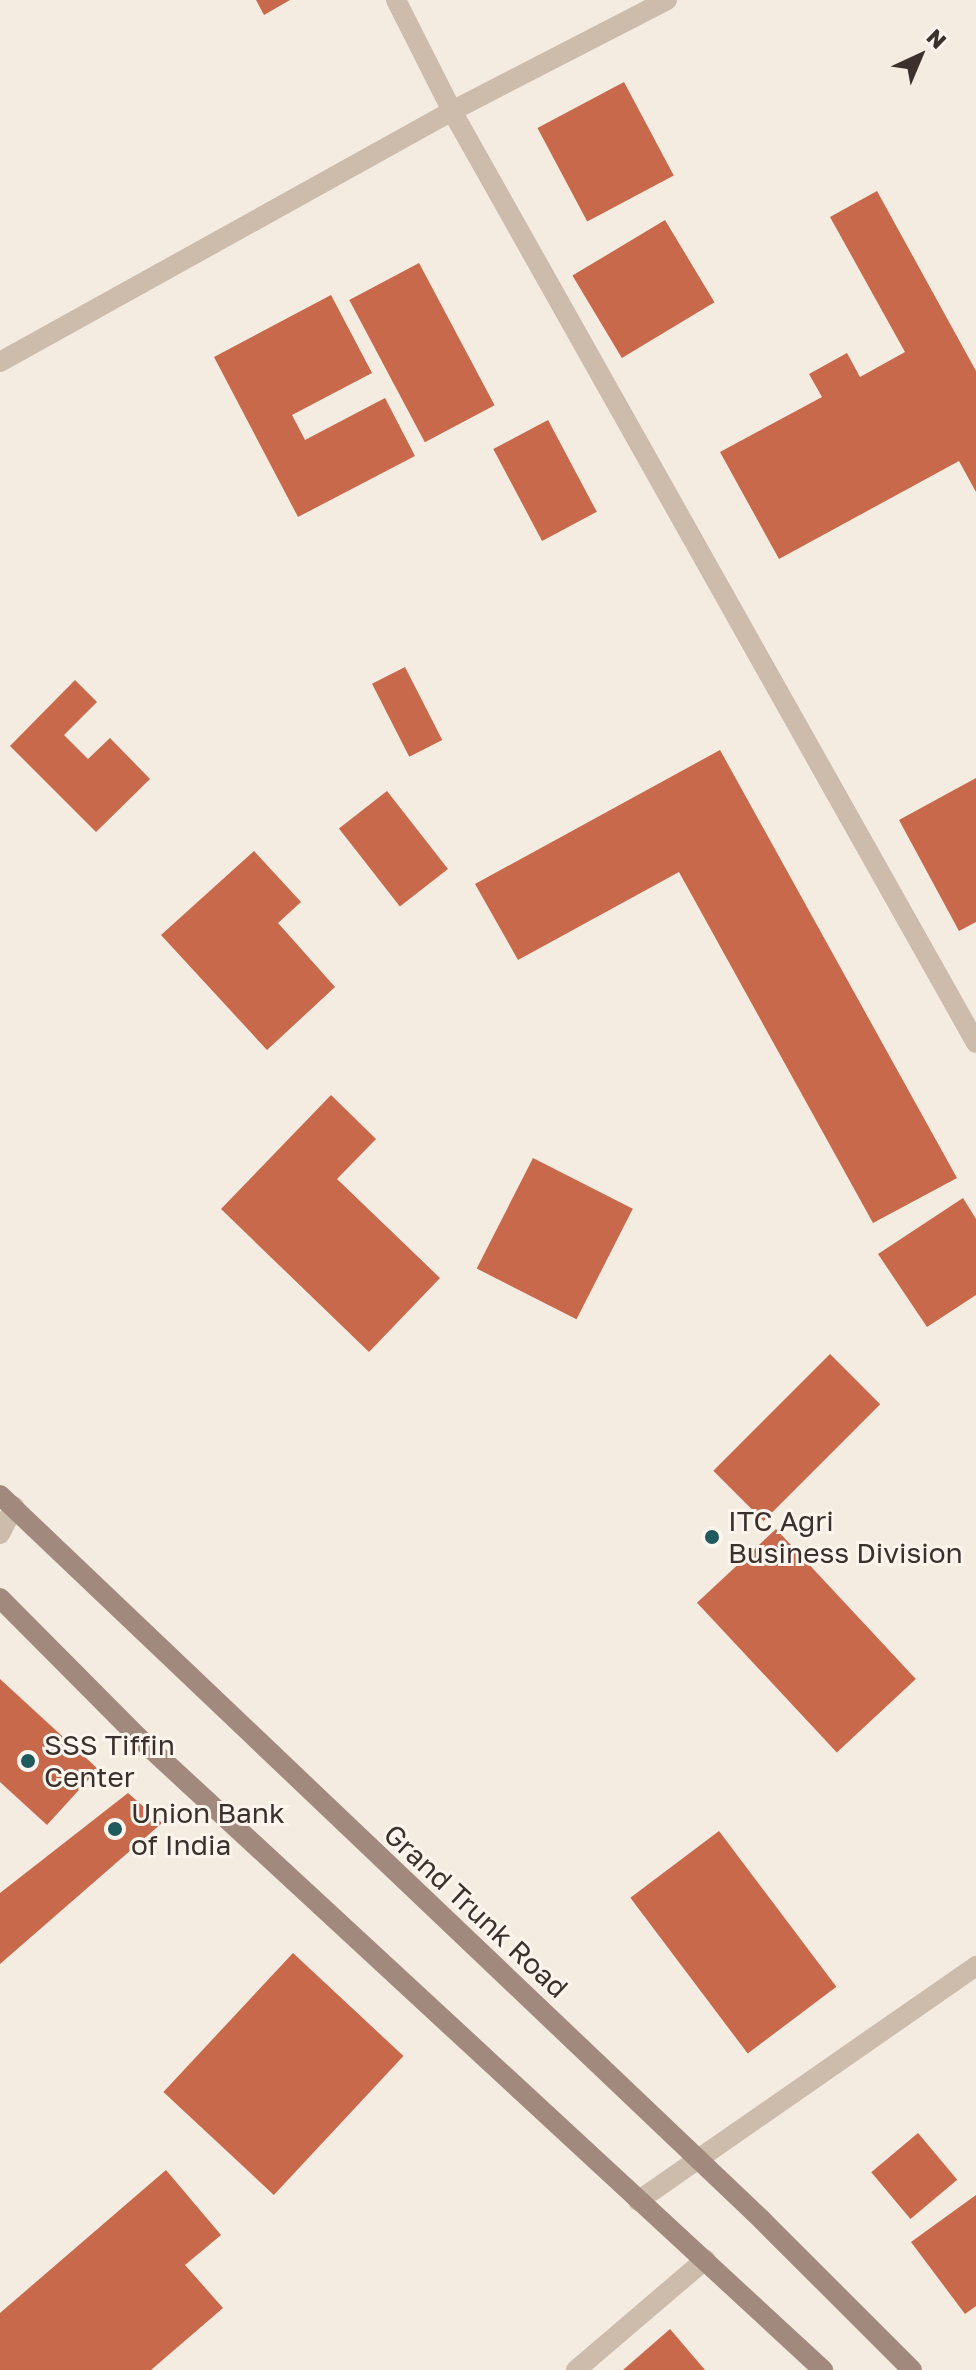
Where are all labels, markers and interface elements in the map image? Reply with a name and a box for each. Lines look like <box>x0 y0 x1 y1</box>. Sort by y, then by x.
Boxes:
north arrow <box>880 16 960 96</box>
text: N <box>922 23 952 54</box>
place label: ITC Agri Business Division <box>728 1504 963 1570</box>
marker: ITC Agri Business Division <box>703 1528 721 1546</box>
place label: SSS Tiffin Center <box>44 1728 175 1794</box>
marker: SSS Tiffin Center <box>19 1752 37 1770</box>
place label: Union Bank of India <box>131 1796 285 1862</box>
street label: Grand Trunk Road <box>377 1817 575 2005</box>
marker: Union Bank of India <box>106 1820 124 1838</box>

